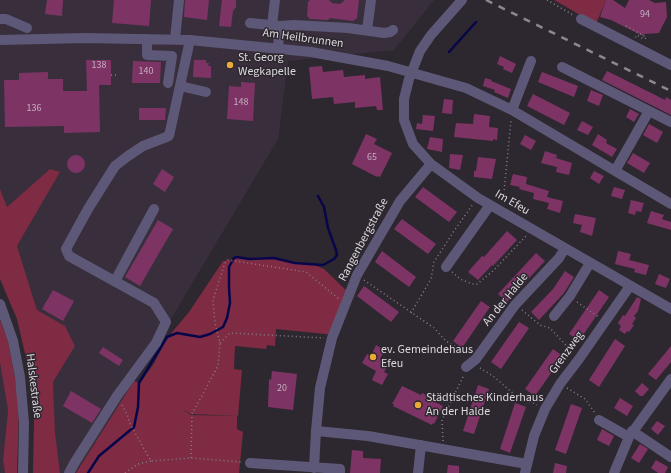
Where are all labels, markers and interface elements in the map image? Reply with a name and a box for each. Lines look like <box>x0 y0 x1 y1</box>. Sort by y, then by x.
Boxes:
house number: 94 <box>640 9 650 21</box>
street label: Am Heilbrunnen <box>262 26 344 52</box>
place label: St. Georg Wegkapelle <box>238 51 296 79</box>
house number: 138 <box>92 60 106 72</box>
marker: St. Georg Wegkapelle <box>225 60 235 70</box>
house number: 140 <box>139 66 153 78</box>
house number: 148 <box>234 97 248 109</box>
house number: 136 <box>27 103 41 115</box>
house number: 65 <box>367 152 377 164</box>
street label: Im Efeu <box>492 187 532 219</box>
street label: Rangenbergstraße <box>336 196 392 284</box>
street label: An der Halde <box>480 271 532 329</box>
street label: Grenzweg <box>547 329 587 377</box>
place label: ev. Gemeindehaus Efeu <box>381 343 473 371</box>
marker: ev. Gemeindehaus Efeu <box>368 352 378 362</box>
street label: Halskestraße <box>22 353 44 419</box>
house number: 20 <box>277 383 287 395</box>
place label: Städtisches Kinderhaus An der Halde <box>426 391 543 419</box>
marker: Städtisches Kinderhaus An der Halde <box>413 400 423 410</box>

